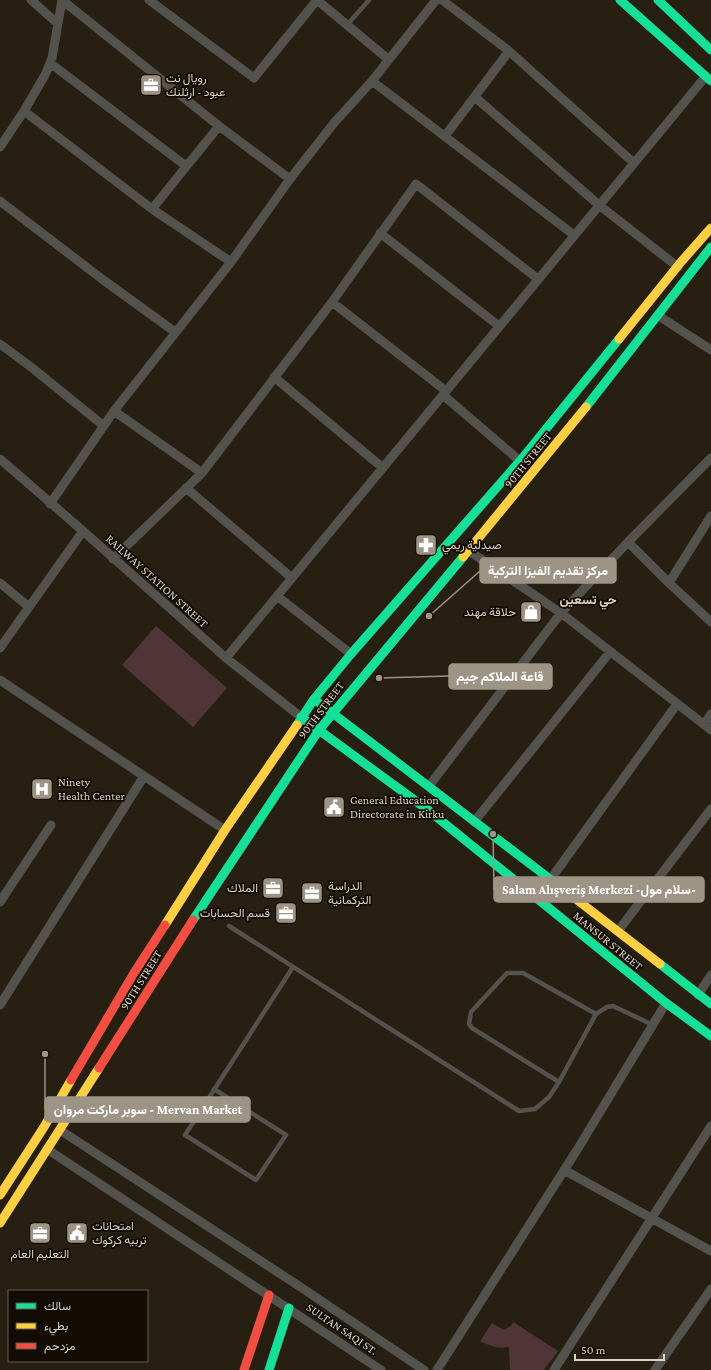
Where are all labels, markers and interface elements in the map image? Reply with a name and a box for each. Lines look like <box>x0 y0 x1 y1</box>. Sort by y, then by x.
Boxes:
place label: رويال نت عبود - ارثلنك <box>166 71 225 100</box>
office icon: رويال نت عبود - ارثلنك <box>138 72 164 98</box>
street label: 90TH STREET <box>501 429 555 491</box>
street label: RAILWAY STATION STREET <box>103 531 211 631</box>
pharmacy icon: صيدلية ريمي <box>413 532 439 558</box>
place label: صيدلية ريمي <box>442 538 502 555</box>
callout: مركز تقديم الفيزا التركية <box>480 558 616 583</box>
text: مركز تقديم الفيزا التركية <box>488 563 608 579</box>
district label: حي تسعين <box>559 592 617 610</box>
shop icon: حلاقة مهند <box>518 599 544 625</box>
place label: حلاقة مهند <box>464 605 516 620</box>
callout: قاعة الملاكم جيم <box>449 664 552 689</box>
text: قاعة الملاكم جيم <box>456 669 544 685</box>
street label: 90TH STREET <box>295 678 347 741</box>
place label: Ninety Health Center <box>58 775 125 803</box>
hospital icon: Ninety Health Center <box>29 776 55 802</box>
place label: General Education Directorate in Kirku <box>350 793 445 821</box>
public building icon: General Education Directorate in Kirku <box>321 794 347 820</box>
office icon: الملاك <box>260 875 286 901</box>
callout: Salam Alışveriş Merkezi -سلام مول- <box>494 877 704 902</box>
place label: الدراسة التركمانية <box>328 879 371 908</box>
office icon: الدراسة التركمانية <box>299 880 325 906</box>
place label: الملاك <box>227 881 258 895</box>
text: Salam Alışveriş Merkezi -سلام مول- <box>502 882 696 898</box>
office icon: قسم الحسابات <box>273 900 299 926</box>
place label: قسم الحسابات <box>200 906 270 921</box>
street label: MANSUR STREET <box>570 909 646 974</box>
street label: 90TH STREET <box>117 947 165 1012</box>
callout: سوبر ماركت مروان - Mervan Market <box>45 1097 250 1122</box>
text: سوبر ماركت مروان - Mervan Market <box>54 1102 243 1118</box>
place label: امتحانات تربيه كركوك <box>92 1219 147 1248</box>
office icon: التعليم العام <box>27 1220 53 1246</box>
public building icon: امتحانات تربيه كركوك <box>64 1220 90 1246</box>
place label: التعليم العام <box>11 1247 69 1262</box>
legend <box>8 1290 148 1362</box>
text: سالك <box>44 1299 71 1313</box>
street label: SULTAN SAQI ST. <box>304 1300 380 1358</box>
text: بطيء <box>44 1319 68 1336</box>
scale bar <box>575 1336 664 1362</box>
text: مزدحم <box>44 1339 75 1354</box>
text: 50 m <box>581 1343 606 1357</box>

